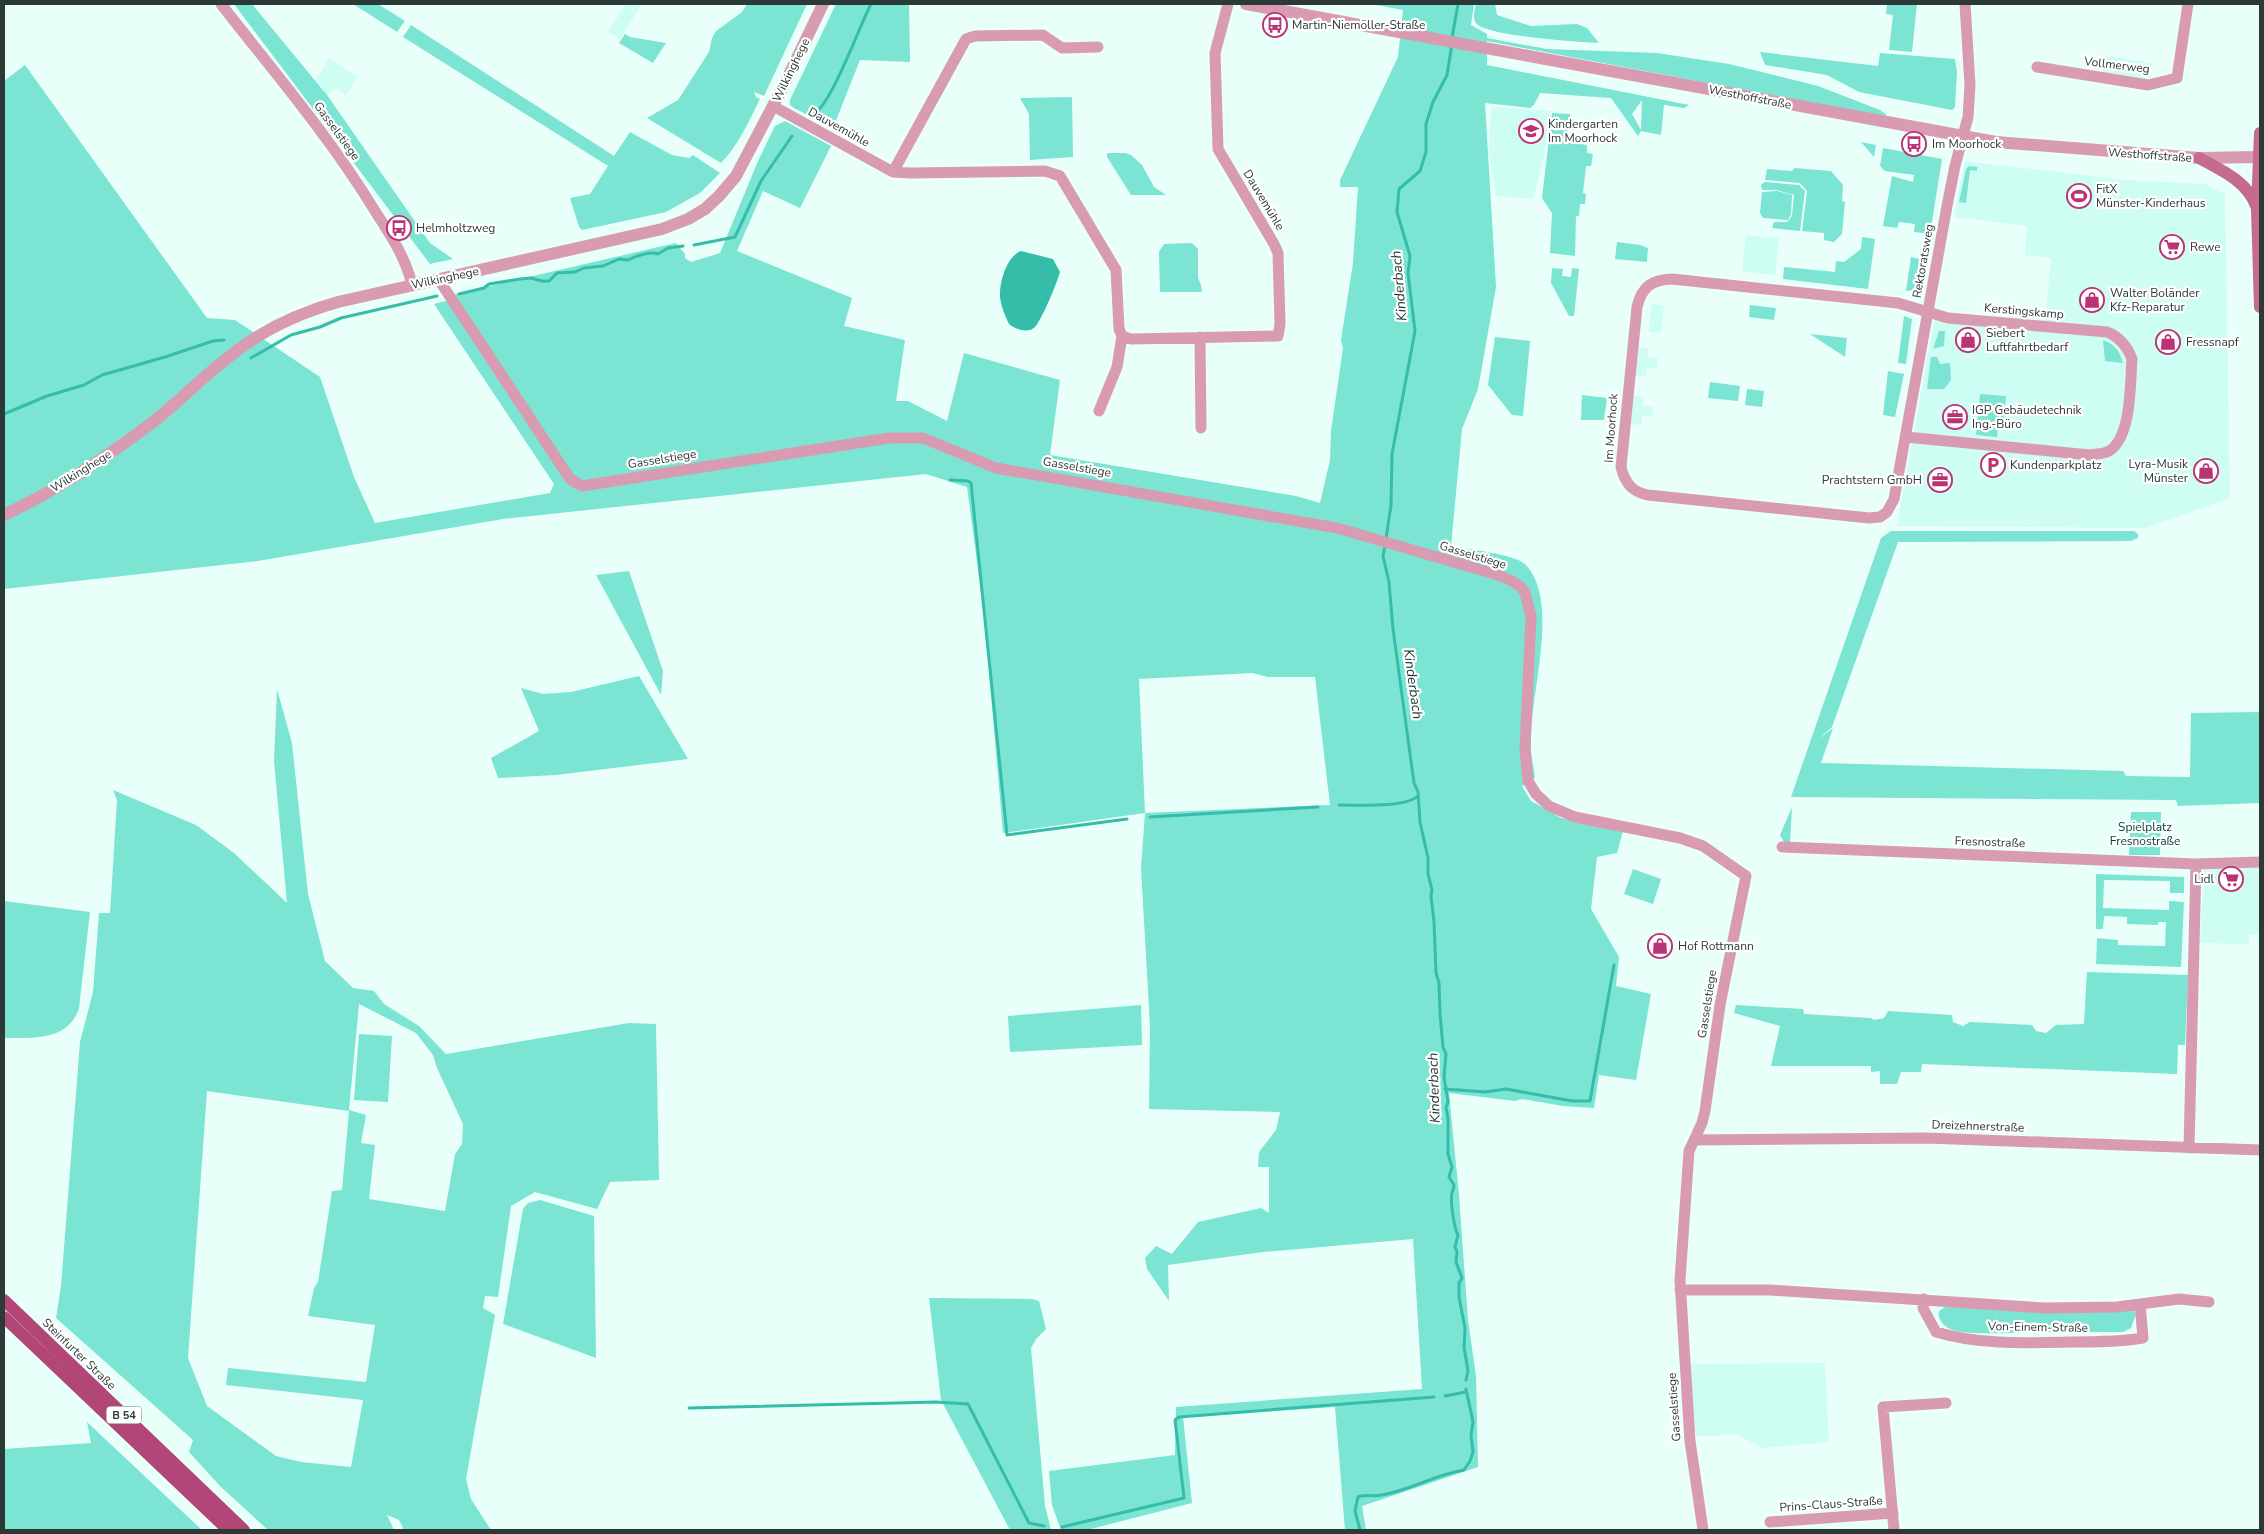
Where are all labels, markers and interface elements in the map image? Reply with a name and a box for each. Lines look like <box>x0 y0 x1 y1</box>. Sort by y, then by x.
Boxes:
bus stop icon: Martin-Niemöller-Straße <box>1262 12 1288 38</box>
place label: Martin-Niemöller-Straße <box>1292 17 1425 33</box>
street label: Wilkinghege <box>769 36 813 104</box>
street label: Vollmerweg <box>2082 53 2151 77</box>
street label: Westhoffstraße <box>1707 81 1793 113</box>
street label: Gasselstiege <box>310 98 364 164</box>
street label: Dauvemühle <box>805 103 873 151</box>
place label: Kindergarten Im Moorhock <box>1548 116 1618 146</box>
school or university icon: Kindergarten Im Moorhock <box>1518 118 1544 144</box>
bus stop icon: Im Moorhock <box>1901 131 1927 157</box>
place label: Im Moorhock <box>1932 136 2002 152</box>
street label: Westhoffstraße <box>2107 144 2193 166</box>
street label: Dauvemühle <box>1240 167 1288 233</box>
place label: FitX Münster-Kinderhaus <box>2096 181 2206 211</box>
sports icon: FitX Münster-Kinderhaus <box>2066 183 2092 209</box>
bus stop icon: Helmholtzweg <box>386 215 412 241</box>
place label: Helmholtzweg <box>416 220 495 236</box>
street label: Rektoratsweg <box>1909 223 1937 299</box>
supermarket icon: Rewe <box>2159 234 2185 260</box>
place label: Rewe <box>2190 239 2221 255</box>
water label: Kinderbach <box>1386 250 1412 322</box>
street label: Wilkinghege <box>410 263 480 293</box>
place label: Walter Boländer Kfz-Reparatur <box>2110 285 2200 315</box>
shop icon: Walter Boländer Kfz-Reparatur <box>2079 287 2105 313</box>
street label: Kerstingskamp <box>1984 300 2064 322</box>
place label: Siebert Luftfahrtbedarf <box>1986 325 2069 355</box>
shop icon: Siebert Luftfahrtbedarf <box>1955 327 1981 353</box>
shop icon: Fressnapf <box>2155 329 2181 355</box>
place label: Fressnapf <box>2186 334 2240 350</box>
street label: Im Moorhock <box>1601 392 1621 463</box>
place label: IGP Gebäudetechnik Ing.-Büro <box>1972 402 2083 432</box>
office icon: IGP Gebäudetechnik Ing.-Büro <box>1942 404 1968 430</box>
street label: Wilkinghege <box>48 446 114 496</box>
street label: Gasselstiege <box>627 446 697 472</box>
parking icon: Kundenparkplatz <box>1980 452 2006 478</box>
street label: Gasselstiege <box>1042 453 1112 481</box>
place label: Lyra-Musik Münster <box>2129 456 2189 486</box>
place label: Kundenparkplatz <box>2010 457 2102 473</box>
shop icon: Lyra-Musik Münster <box>2193 458 2219 484</box>
office icon: Prachtstern GmbH <box>1927 467 1953 493</box>
place label: Prachtstern GmbH <box>1822 472 1922 488</box>
street label: Gasselstiege <box>1438 537 1508 573</box>
water label: Kinderbach <box>1399 648 1427 720</box>
park label: Spielplatz Fresnostraße <box>2110 819 2180 849</box>
street label: Fresnostraße <box>1954 833 2026 851</box>
supermarket icon: Lidl <box>2218 866 2244 892</box>
place label: Lidl <box>2194 871 2214 887</box>
shop icon: Hof Rottmann <box>1647 933 1673 959</box>
place label: Hof Rottmann <box>1678 938 1754 954</box>
street label: Gasselstiege <box>1694 969 1720 1039</box>
water label: Kinderbach <box>1423 1052 1445 1124</box>
street label: Dreizehnerstraße <box>1931 1116 2025 1136</box>
street label: Steinfurter Straße <box>39 1315 119 1393</box>
street label: Von-Einem-Straße <box>1987 1318 2088 1336</box>
street label: Gasselstiege <box>1664 1372 1684 1442</box>
road number: B 54 <box>106 1406 142 1424</box>
street label: Prins-Claus-Straße <box>1779 1492 1883 1516</box>

